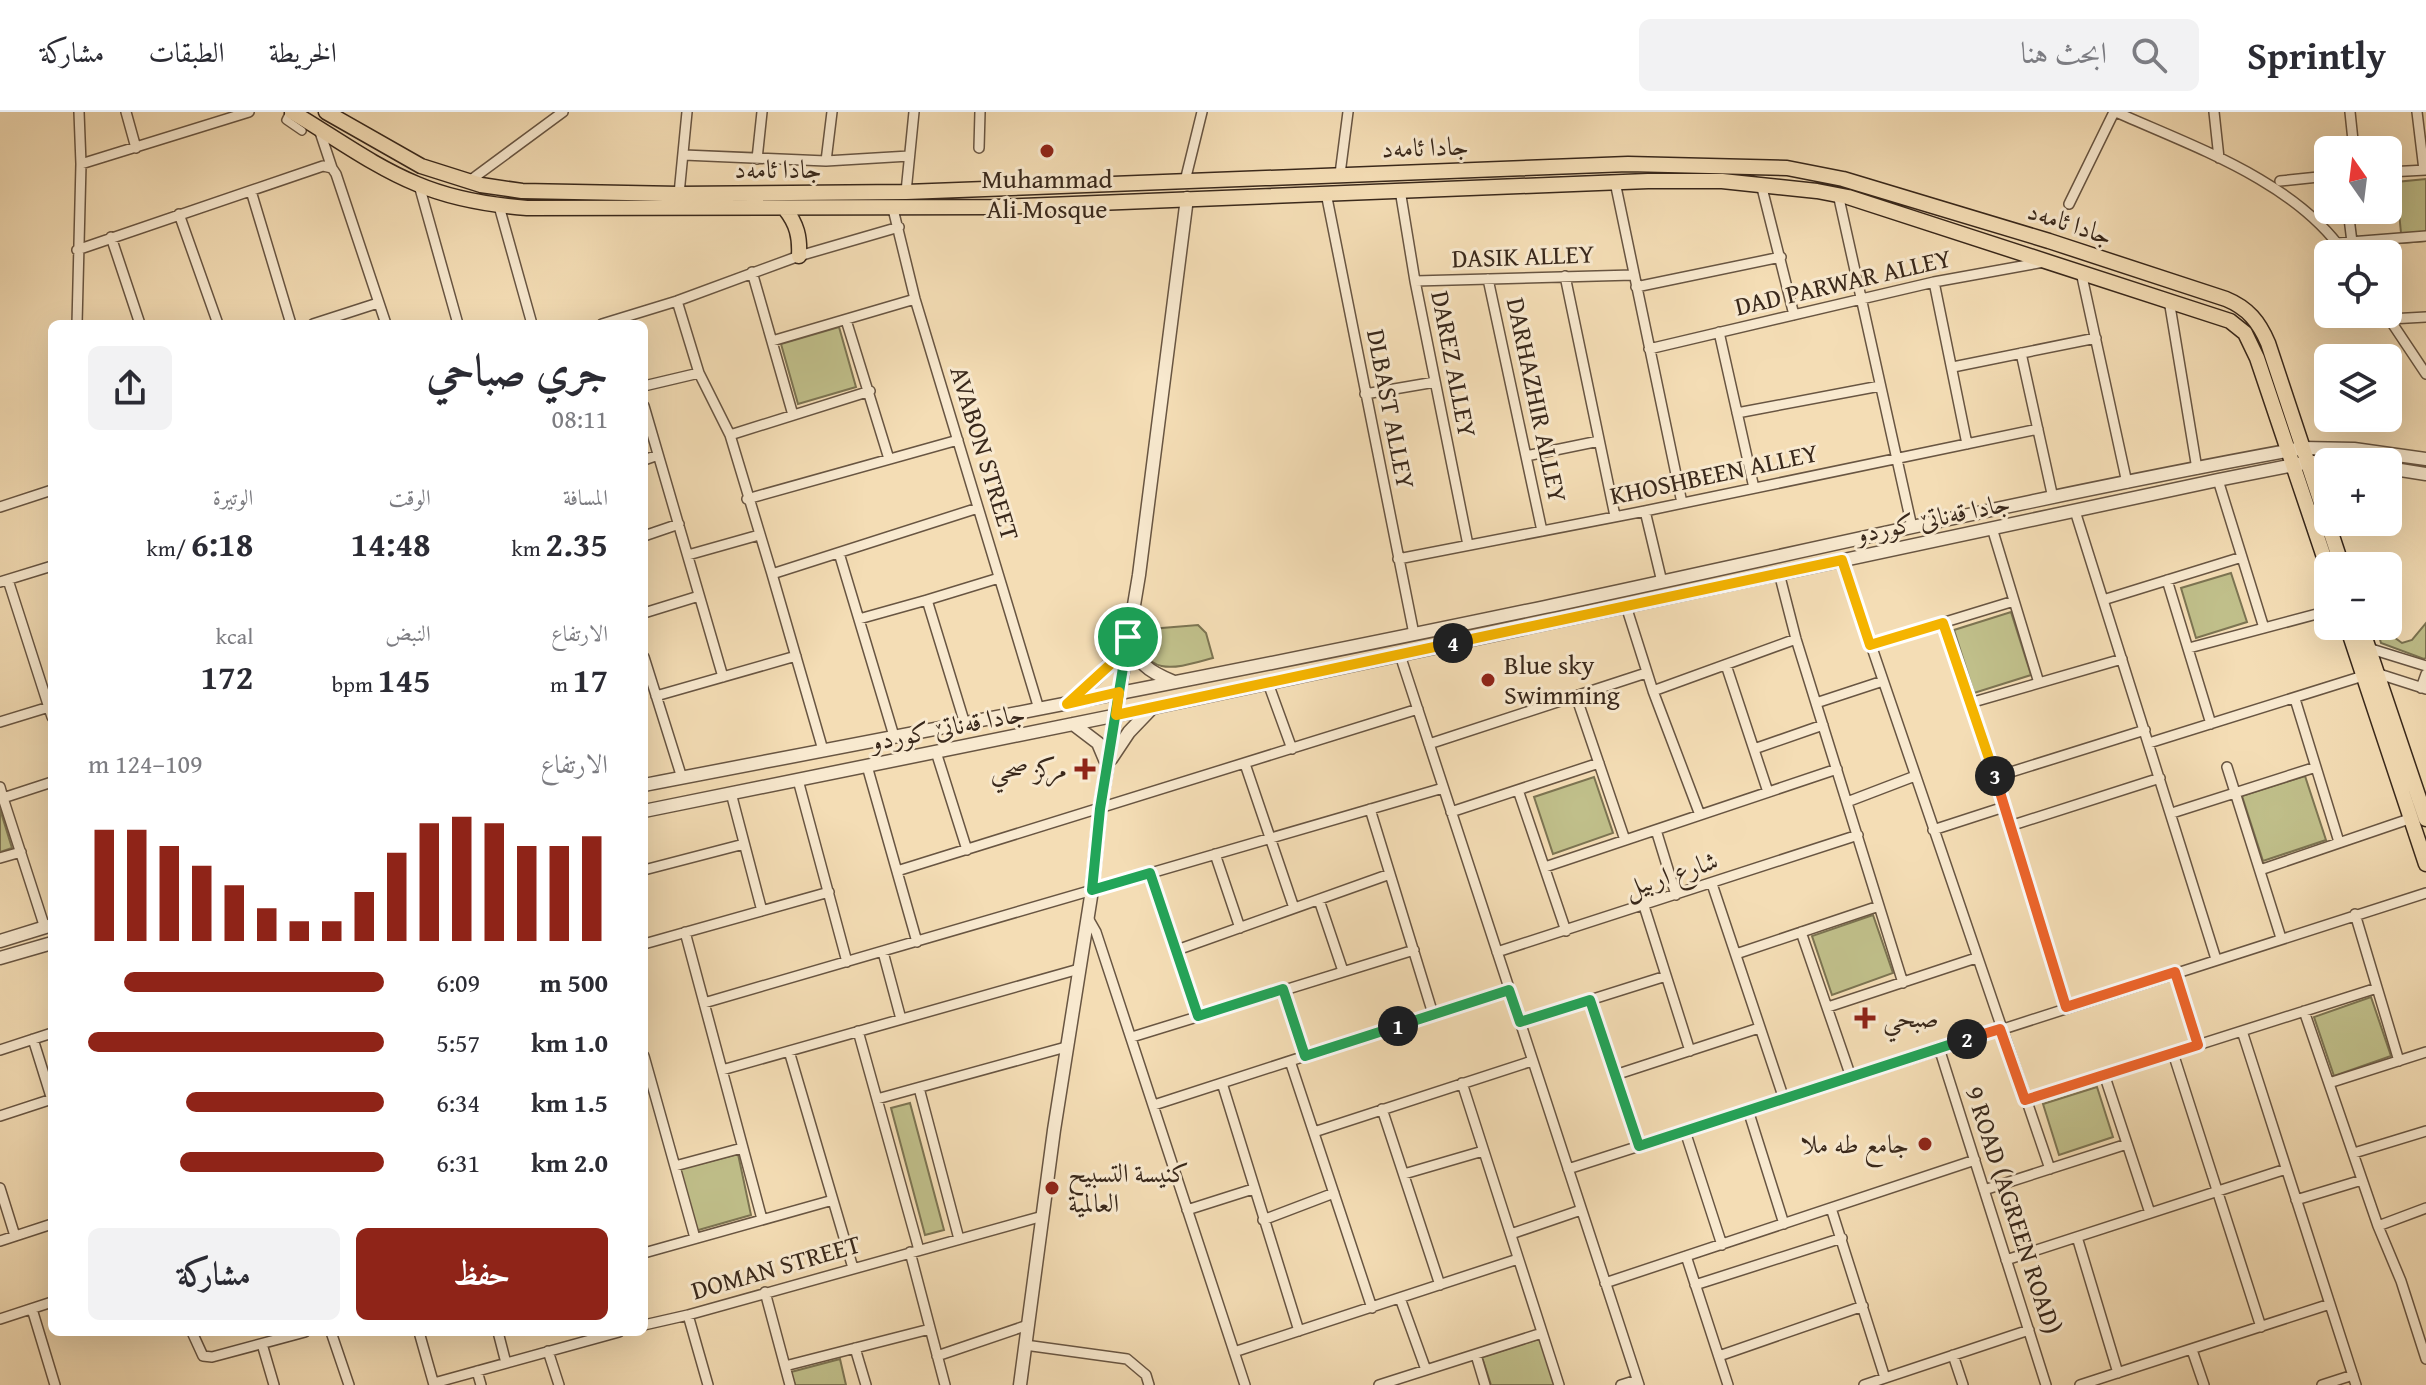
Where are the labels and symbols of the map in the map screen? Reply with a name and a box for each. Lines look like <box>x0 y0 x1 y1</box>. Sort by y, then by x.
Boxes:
street label: جادا ئامەد <box>1381 125 1469 168</box>
north arrow <box>2314 136 2402 224</box>
marker: Muhammad Ali Mosque <box>1038 142 1056 160</box>
street label: جادا ئامەد <box>734 149 822 188</box>
place label: Muhammad Ali Mosque <box>982 159 1113 228</box>
street label: جادا ئامەد <box>2023 190 2118 255</box>
street label: DASIK ALLEY <box>1451 234 1595 277</box>
street label: DAD PARWAR ALLEY <box>1731 238 1955 325</box>
street label: DAREZ ALLEY <box>1421 287 1488 441</box>
street label: DARHAZHIR ALLEY <box>1497 294 1578 506</box>
street label: DLBAST ALLEY <box>1357 326 1426 492</box>
street label: AVABON STREET <box>940 361 1031 545</box>
street label: KHOSHBEEN ALLEY <box>1606 432 1822 515</box>
street label: جادا قەناتێ کوردو <box>1849 482 2014 553</box>
pin <box>1094 603 1162 671</box>
pin: 4 <box>1433 623 1473 663</box>
place label: Blue sky Swimming <box>1504 645 1620 714</box>
marker: Blue sky Swimming <box>1479 671 1497 689</box>
street label: جادا قەناتێ کوردو <box>864 692 1028 761</box>
place label: مركز صحي <box>991 749 1067 794</box>
pin: 3 <box>1975 756 2015 796</box>
marker: مركز صحي <box>1074 758 1096 780</box>
street label: شارع اربيل <box>1619 840 1724 910</box>
place label: صبحي <box>1883 998 1939 1043</box>
pin: 1 <box>1378 1006 1418 1046</box>
marker: صبحي <box>1854 1007 1876 1029</box>
pin: 2 <box>1947 1019 1987 1059</box>
street label: 9 ROAD (AGREEN ROAD) <box>1956 1081 2073 1339</box>
place label: جامع طه ملا <box>1800 1124 1909 1168</box>
marker: جامع طه ملا <box>1916 1135 1934 1153</box>
place label: كنيسة التسبيح العالمية <box>1068 1153 1189 1222</box>
marker: كنيسة التسبيح العالمية <box>1043 1179 1061 1197</box>
street label: DOMAN STREET <box>687 1224 866 1309</box>

